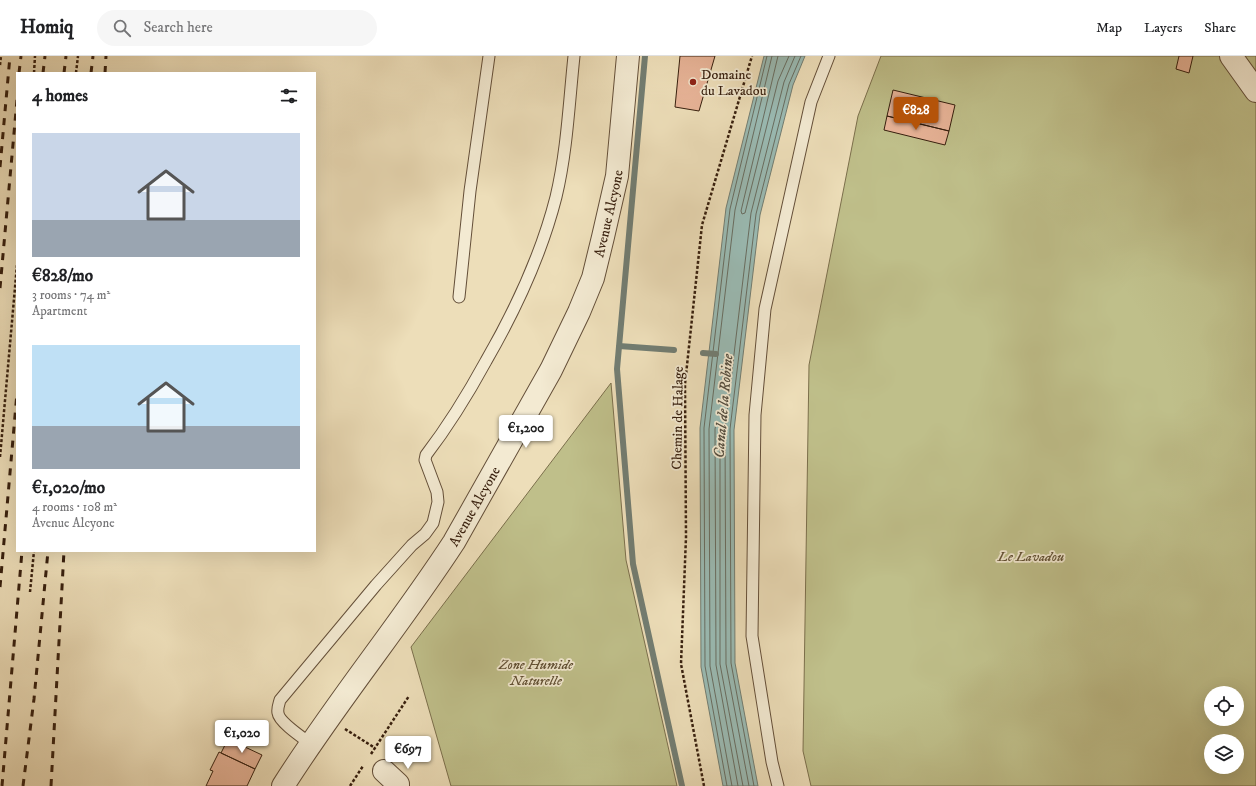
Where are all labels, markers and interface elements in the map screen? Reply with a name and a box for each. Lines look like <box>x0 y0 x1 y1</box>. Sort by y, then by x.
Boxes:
search box <box>97 10 377 46</box>
text: Homiq <box>20 16 73 39</box>
icon: search <box>111 17 133 39</box>
text: Search here <box>143 18 213 37</box>
text: Map <box>1096 19 1122 37</box>
text: Layers <box>1144 19 1182 37</box>
text: Share <box>1204 19 1236 37</box>
place label: Domaine du Lavadou <box>701 66 767 100</box>
marker: Domaine du Lavadou <box>688 77 698 87</box>
text: 4 homes <box>32 85 88 107</box>
icon: filters <box>278 85 300 107</box>
pin: €828 <box>892 97 940 131</box>
text: €828 <box>902 102 930 118</box>
icon: home <box>130 159 202 231</box>
street label: Avenue Alcyone <box>590 169 628 259</box>
text: €828/mo <box>32 265 93 287</box>
text: 3 rooms · 74 m² <box>32 287 110 303</box>
text: Apartment <box>32 303 87 319</box>
water label: Canal de la Robine <box>709 352 738 459</box>
street label: Chemin de Halage <box>668 366 688 470</box>
icon: home <box>130 371 202 443</box>
pin: €1,200 <box>493 415 559 449</box>
text: €1,200 <box>508 420 544 436</box>
street label: Avenue Alcyone <box>445 463 505 550</box>
text: €1,020/mo <box>32 477 105 499</box>
text: 4 rooms · 108 m² <box>32 499 117 515</box>
text: Avenue Alcyone <box>32 515 115 531</box>
park label: Le Lavadou <box>997 548 1064 566</box>
park label: Zone Humide Naturelle <box>498 656 574 690</box>
map controls <box>1204 686 1244 774</box>
button: locate <box>1204 686 1244 726</box>
pin: €1,020 <box>209 720 275 754</box>
text: €1,020 <box>224 725 260 741</box>
button: layers <box>1204 734 1244 774</box>
pin: €697 <box>384 736 432 770</box>
text: €697 <box>394 741 422 757</box>

